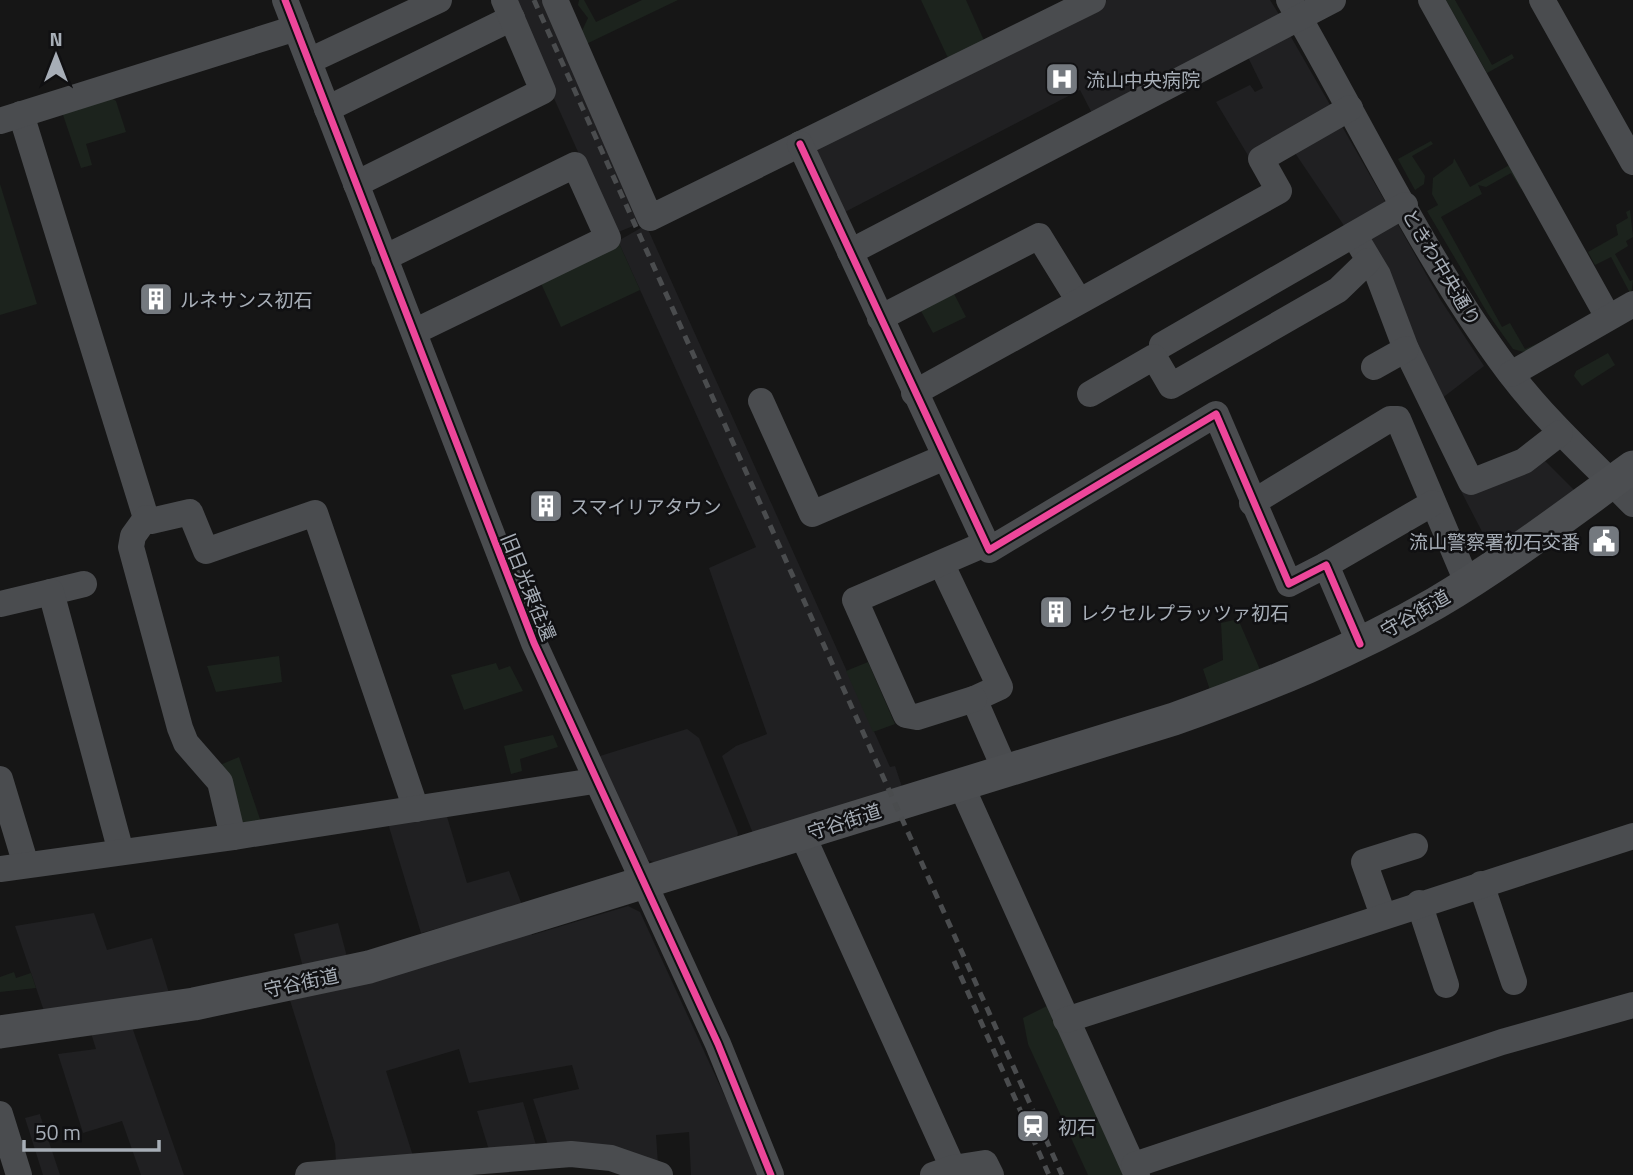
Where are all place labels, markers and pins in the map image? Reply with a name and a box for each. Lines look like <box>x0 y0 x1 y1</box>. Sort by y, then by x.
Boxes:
hospital icon: 流山中央病院 <box>1043 60 1081 98</box>
place label: 流山中央病院 <box>1086 65 1200 94</box>
building icon: ルネサンス初石 <box>137 280 175 318</box>
place label: ルネサンス初石 <box>180 285 313 314</box>
building icon: スマイリアタウン <box>527 487 565 525</box>
place label: スマイリアタウン <box>570 492 721 521</box>
public building icon: 流山警察署初石交番 <box>1585 522 1623 560</box>
place label: 流山警察署初石交番 <box>1409 527 1580 556</box>
building icon: レクセルプラッツァ初石 <box>1037 593 1075 631</box>
place label: レクセルプラッツァ初石 <box>1080 598 1289 627</box>
station icon: 初石 <box>1014 1107 1052 1145</box>
place label: 初石 <box>1058 1112 1096 1141</box>

